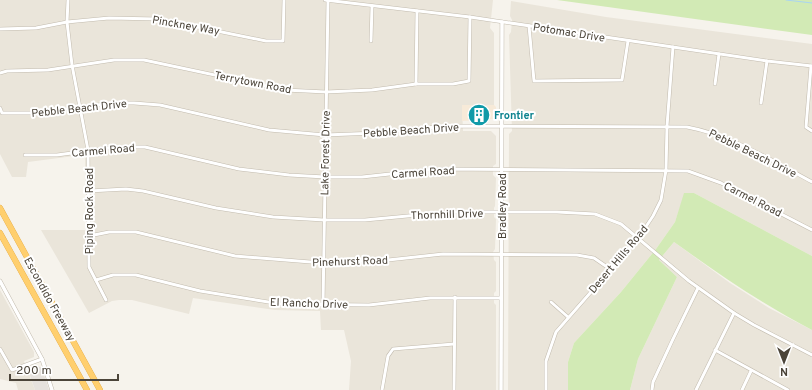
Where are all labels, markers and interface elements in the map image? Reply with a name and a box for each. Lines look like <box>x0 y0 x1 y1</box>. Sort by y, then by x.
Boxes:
street label: Pinckney Way <box>151 13 221 39</box>
street label: Potomac Drive <box>532 20 606 46</box>
street label: Terrytown Road <box>213 69 293 97</box>
street label: Pebble Beach Drive <box>31 97 128 121</box>
building icon: Frontier <box>466 102 492 128</box>
place label: Frontier <box>494 109 535 123</box>
street label: Lake Forest Drive <box>318 110 334 196</box>
street label: Pebble Beach Drive <box>363 121 460 141</box>
street label: Pebble Beach Drive <box>706 127 799 181</box>
street label: Carmel Road <box>71 141 135 161</box>
street label: Carmel Road <box>391 164 455 182</box>
street label: Piping Rock Road <box>83 168 97 254</box>
street label: Bradley Road <box>496 173 510 239</box>
street label: Carmel Road <box>721 179 784 221</box>
street label: Thornhill Drive <box>410 207 484 223</box>
street label: Desert Hills Road <box>586 223 651 297</box>
street label: Pinehurst Road <box>312 254 388 270</box>
street label: Escondido Freeway <box>20 255 78 344</box>
street label: El Rancho Drive <box>270 296 348 312</box>
north arrow <box>764 342 804 382</box>
scale bar <box>10 356 118 382</box>
text: 200 m <box>16 363 52 379</box>
text: N <box>780 364 788 378</box>

